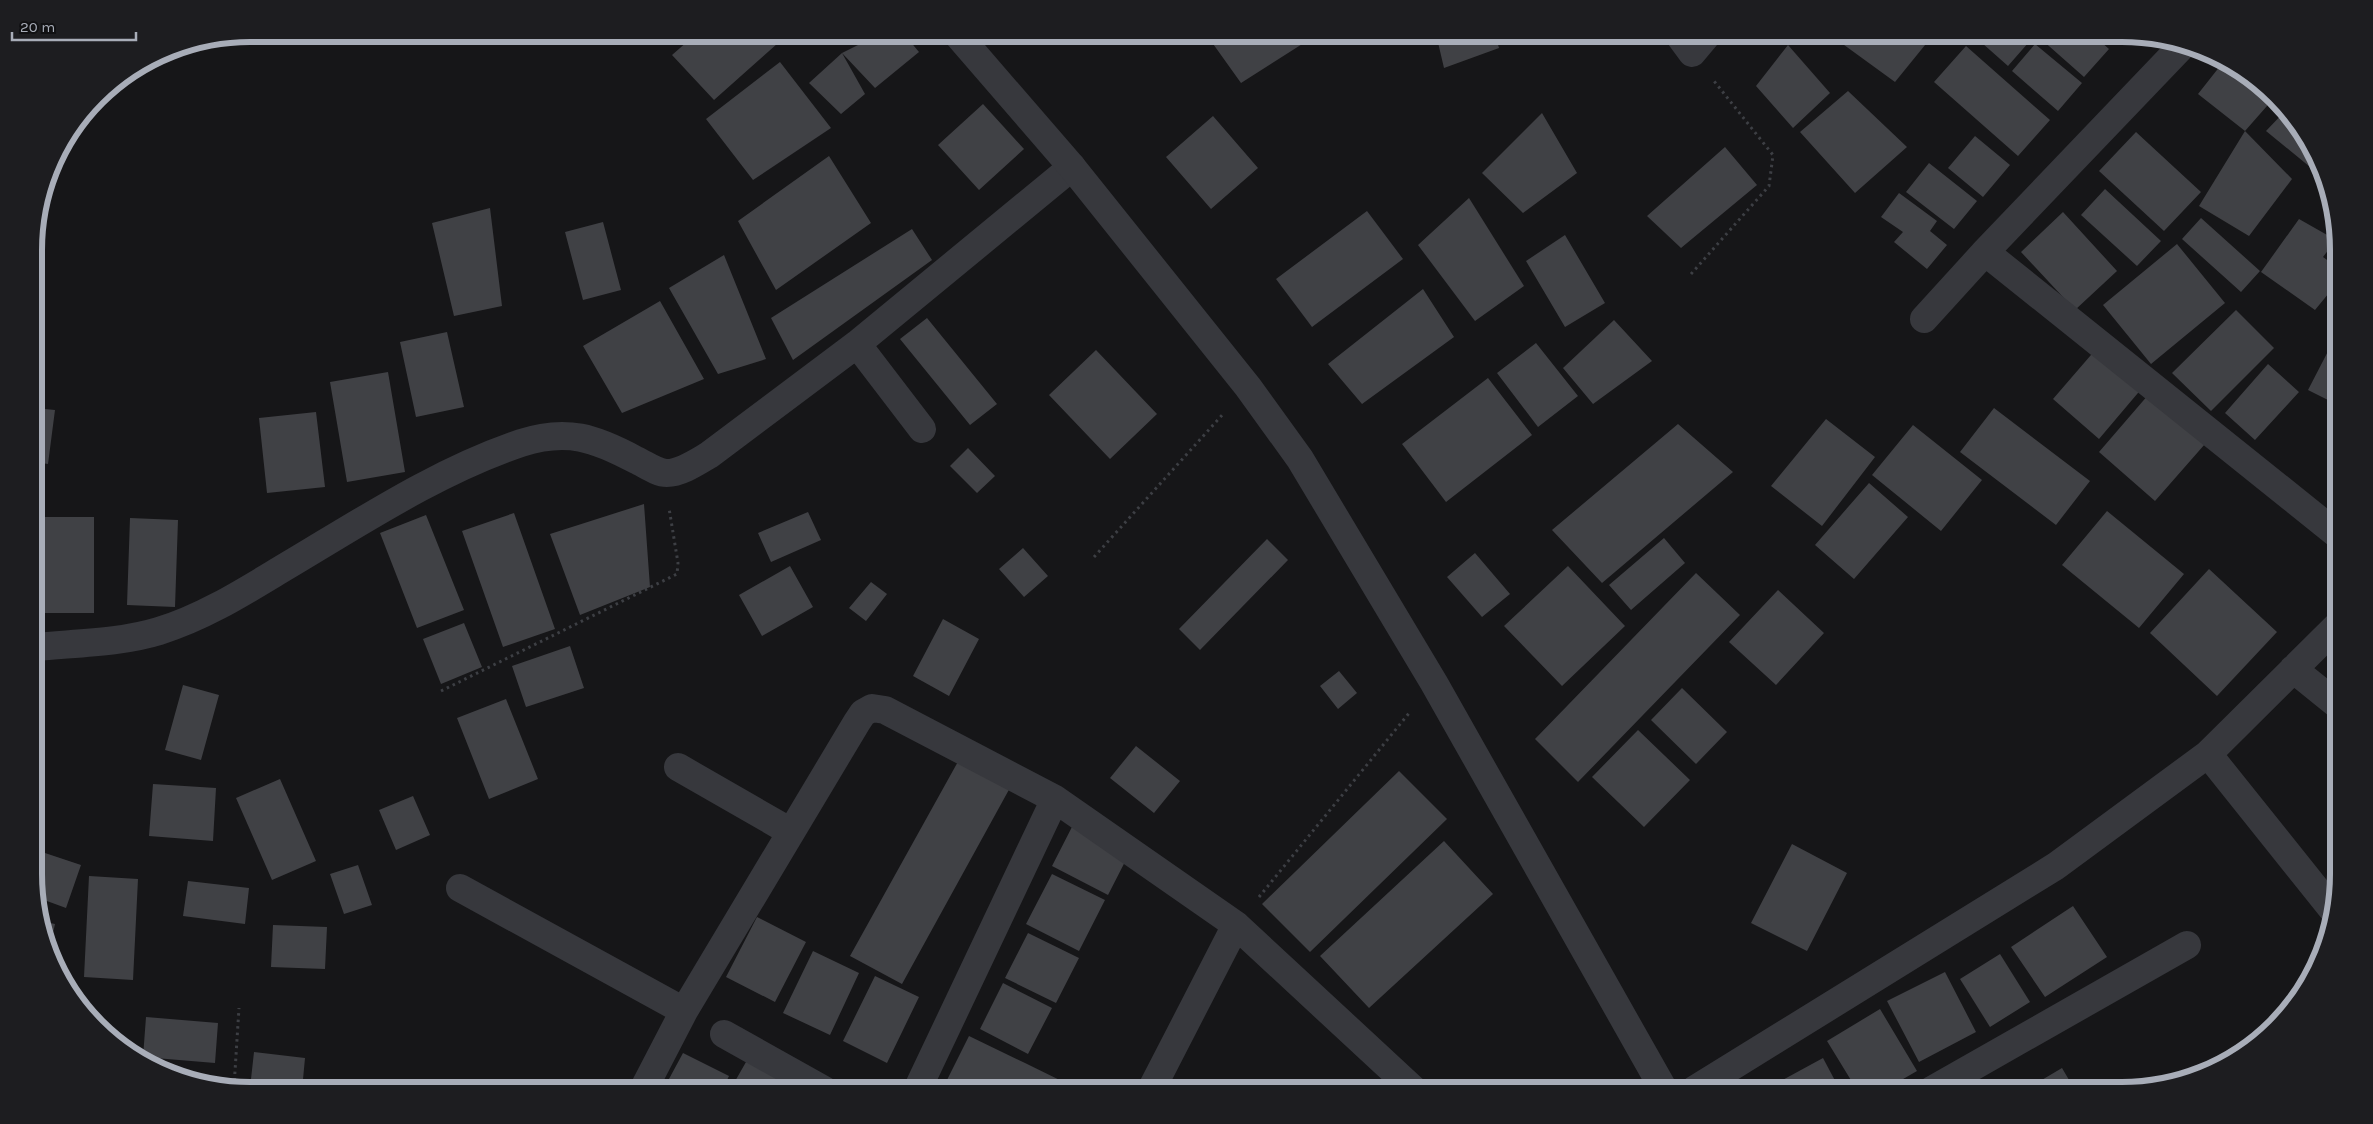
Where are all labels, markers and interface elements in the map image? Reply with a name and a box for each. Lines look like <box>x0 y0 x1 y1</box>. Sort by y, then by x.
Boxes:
scale bar <box>12 10 136 42</box>
text: 20 m <box>20 18 55 36</box>

